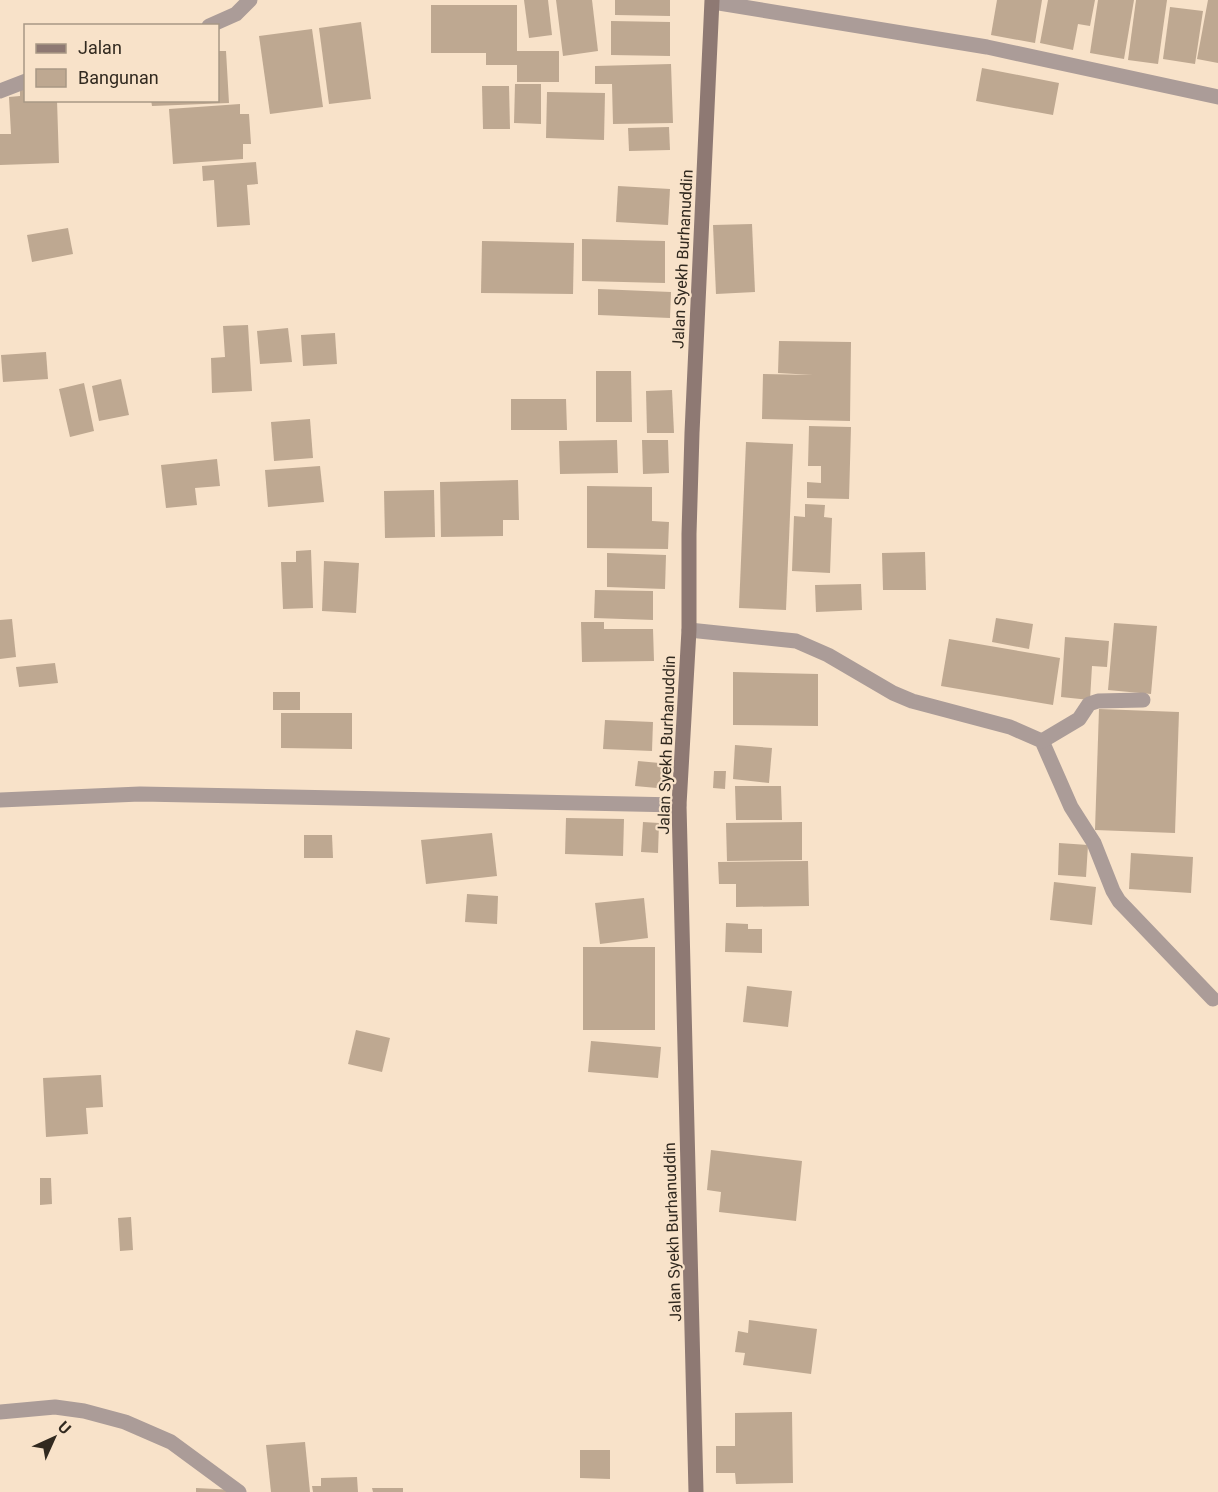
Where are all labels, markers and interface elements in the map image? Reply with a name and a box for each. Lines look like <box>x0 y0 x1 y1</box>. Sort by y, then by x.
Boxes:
legend <box>24 24 219 102</box>
text: Jalan <box>78 37 122 58</box>
text: Bangunan <box>78 67 159 88</box>
street label: Jalan Syekh Burhanuddin <box>668 169 697 349</box>
street label: Jalan Syekh Burhanuddin <box>654 655 679 835</box>
street label: Jalan Syekh Burhanuddin <box>660 1142 685 1322</box>
north arrow <box>24 1408 84 1468</box>
text: U <box>54 1417 75 1438</box>

